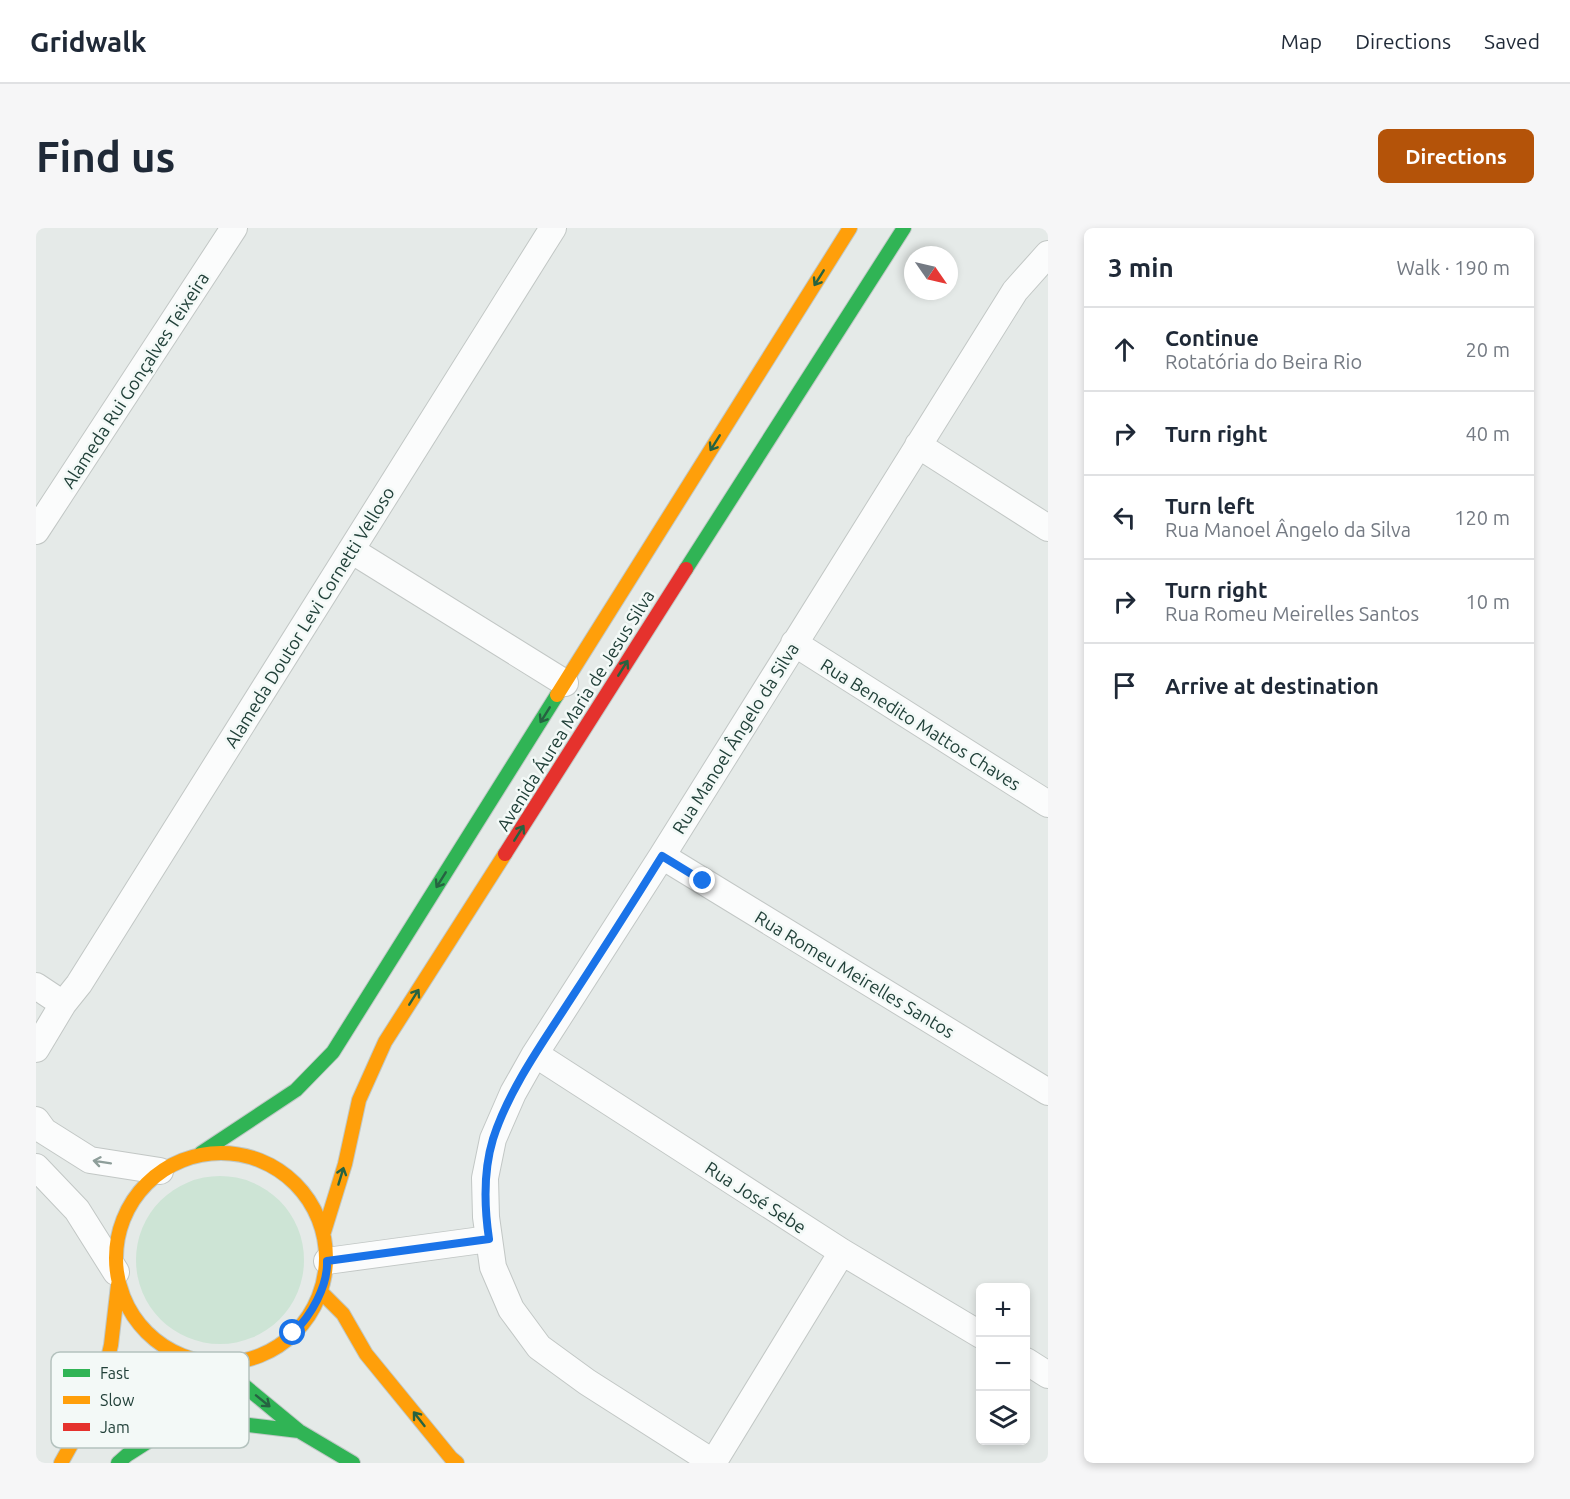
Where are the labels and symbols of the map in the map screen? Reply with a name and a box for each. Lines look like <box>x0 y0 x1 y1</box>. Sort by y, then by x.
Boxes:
north arrow <box>904 246 958 300</box>
street label: Alameda Rui Gonçalves Teixeira <box>58 268 212 492</box>
one-way arrow <box>813 269 825 285</box>
one-way arrow <box>709 434 721 451</box>
street label: Alameda Doutor Levi Cornetti Velloso <box>220 483 398 751</box>
street label: Avenida Áurea Maria de Jesus Silva <box>491 585 658 834</box>
street label: Rua Manoel Ângelo da Silva <box>667 638 802 837</box>
street label: Rua Benedito Mattos Chaves <box>818 654 1025 794</box>
one-way arrow <box>618 660 630 677</box>
one-way arrow <box>538 706 551 723</box>
one-way arrow <box>512 824 525 841</box>
route end <box>689 867 715 893</box>
one-way arrow <box>435 871 447 888</box>
street label: Rua Romeu Meirelles Santos <box>752 907 958 1042</box>
one-way arrow <box>408 989 420 1006</box>
one-way arrow <box>93 1156 113 1167</box>
street label: Rua José Sebe <box>702 1157 810 1237</box>
one-way arrow <box>336 1167 347 1186</box>
route start <box>279 1319 305 1345</box>
legend <box>51 1352 249 1448</box>
text: Fast <box>100 1364 130 1382</box>
text: Slow <box>100 1391 135 1409</box>
one-way arrow <box>255 1395 271 1408</box>
one-way arrow <box>413 1411 426 1427</box>
text: Jam <box>100 1418 130 1436</box>

